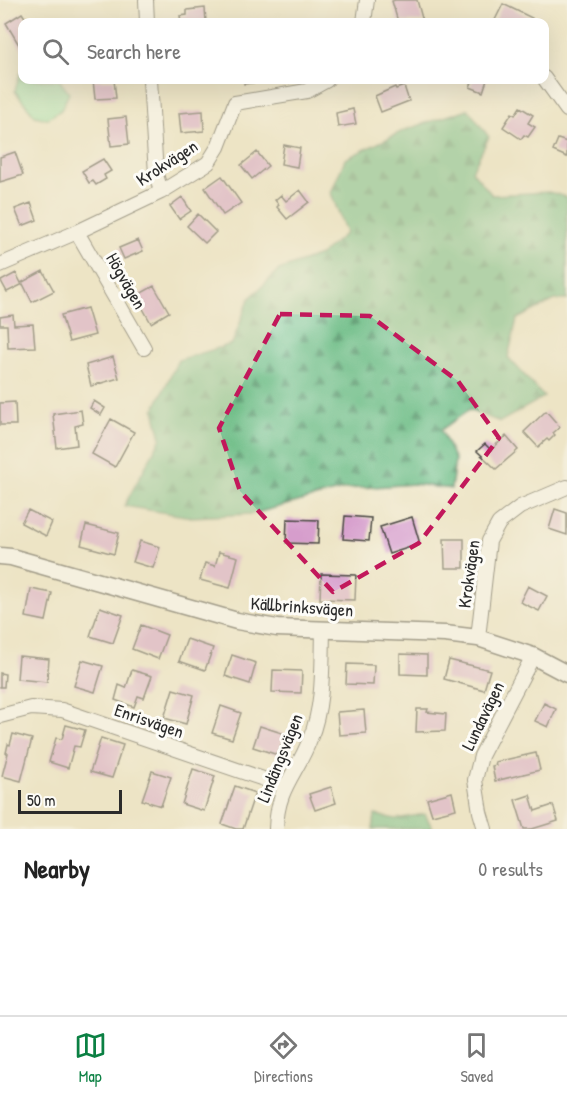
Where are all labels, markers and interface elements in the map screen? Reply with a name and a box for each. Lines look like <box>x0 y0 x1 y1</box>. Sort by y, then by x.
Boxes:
search box <box>18 18 549 84</box>
icon: search <box>39 35 72 68</box>
text: Search here <box>87 36 181 66</box>
street label: Krokvägen <box>131 133 202 192</box>
street label: Högvägen <box>100 248 153 314</box>
street label: Krokvägen <box>451 538 486 610</box>
street label: Källbrinksvägen <box>250 590 354 623</box>
street label: Lundavägen <box>455 677 510 754</box>
street label: Enrisvägen <box>111 697 187 744</box>
street label: Lindängsvägen <box>250 710 309 806</box>
scale bar <box>18 787 122 814</box>
text: 50 m <box>27 789 56 811</box>
text: Nearby <box>24 851 90 886</box>
text: 0 results <box>478 855 543 882</box>
tab: Map <box>74 1029 107 1087</box>
tab: Directions <box>254 1029 313 1087</box>
tab: Saved <box>460 1029 493 1087</box>

